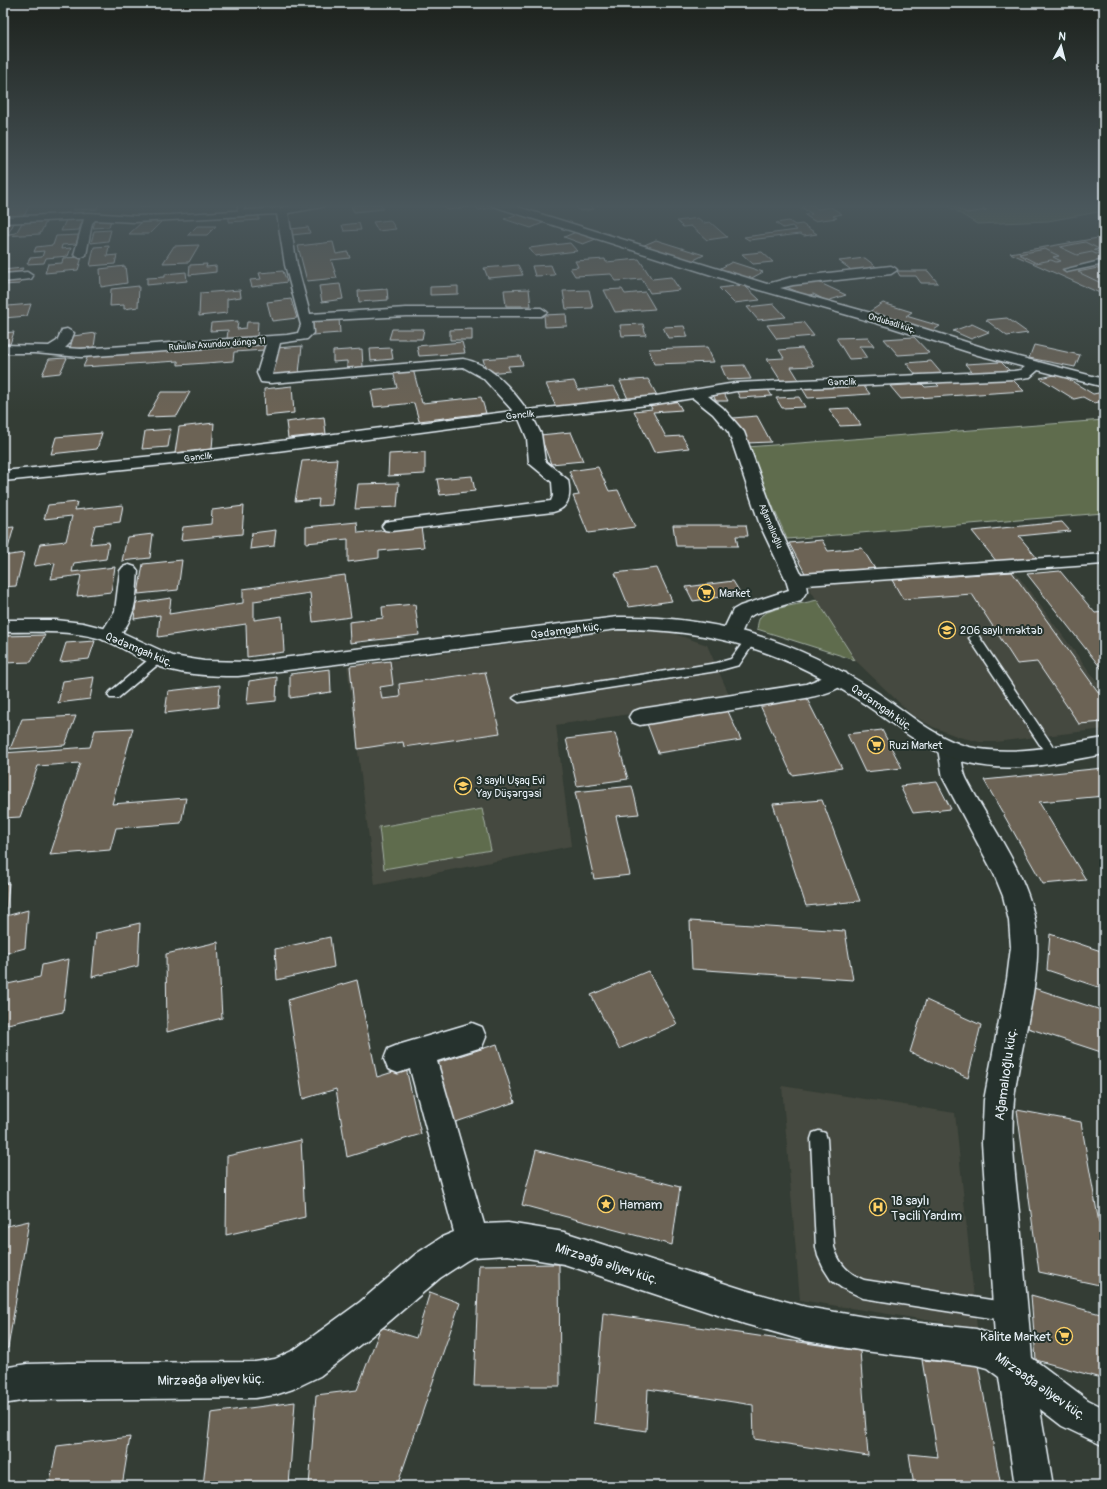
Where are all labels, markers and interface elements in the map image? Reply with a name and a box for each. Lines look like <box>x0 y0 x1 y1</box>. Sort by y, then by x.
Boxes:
north arrow <box>1041 26 1081 66</box>
text: N <box>1058 30 1067 44</box>
street label: Ordubadi küç. <box>867 311 917 336</box>
street label: Ruhulla Axundov döngə 11 <box>168 336 266 353</box>
street label: Gənclik <box>828 376 857 388</box>
street label: Gənclik <box>505 409 535 422</box>
street label: Gənclik <box>183 450 213 465</box>
street label: Ağamalıoğlu <box>756 502 785 551</box>
supermarket icon: Market <box>696 583 716 603</box>
place label: Market <box>719 587 751 600</box>
street label: Qədəmgah küç. <box>530 620 602 641</box>
school or university icon: 206 saylı məktəb <box>937 620 957 640</box>
place label: 206 saylı məktəb <box>960 624 1043 637</box>
street label: Qədəmgah küç. <box>103 629 174 669</box>
street label: Qədəmgah küç. <box>849 682 915 733</box>
supermarket icon: Ruzi Market <box>866 735 886 755</box>
place label: Ruzi Market <box>889 739 943 752</box>
place label: 3 saylı Uşaq Evi Yay Düşərgəsi <box>475 774 545 800</box>
school or university icon: 3 saylı Uşaq Evi Yay Düşərgəsi <box>453 776 473 796</box>
street label: Ağamalıoğlu küç. <box>992 1027 1020 1122</box>
place label: 18 saylı Təcili Yardım <box>891 1193 962 1224</box>
place icon: Hamam <box>596 1194 616 1214</box>
place label: Hamam <box>619 1197 662 1213</box>
hospital icon: 18 saylı Təcili Yardım <box>868 1197 888 1217</box>
street label: Mirzəağa Əliyev küç. <box>553 1240 660 1288</box>
supermarket icon: Kalite Market <box>1054 1326 1074 1346</box>
place label: Kalite Market <box>980 1329 1052 1345</box>
street label: Mirzəağa Əliyev küç. <box>992 1350 1089 1424</box>
street label: Mirzəağa Əliyev küç. <box>157 1371 265 1389</box>

